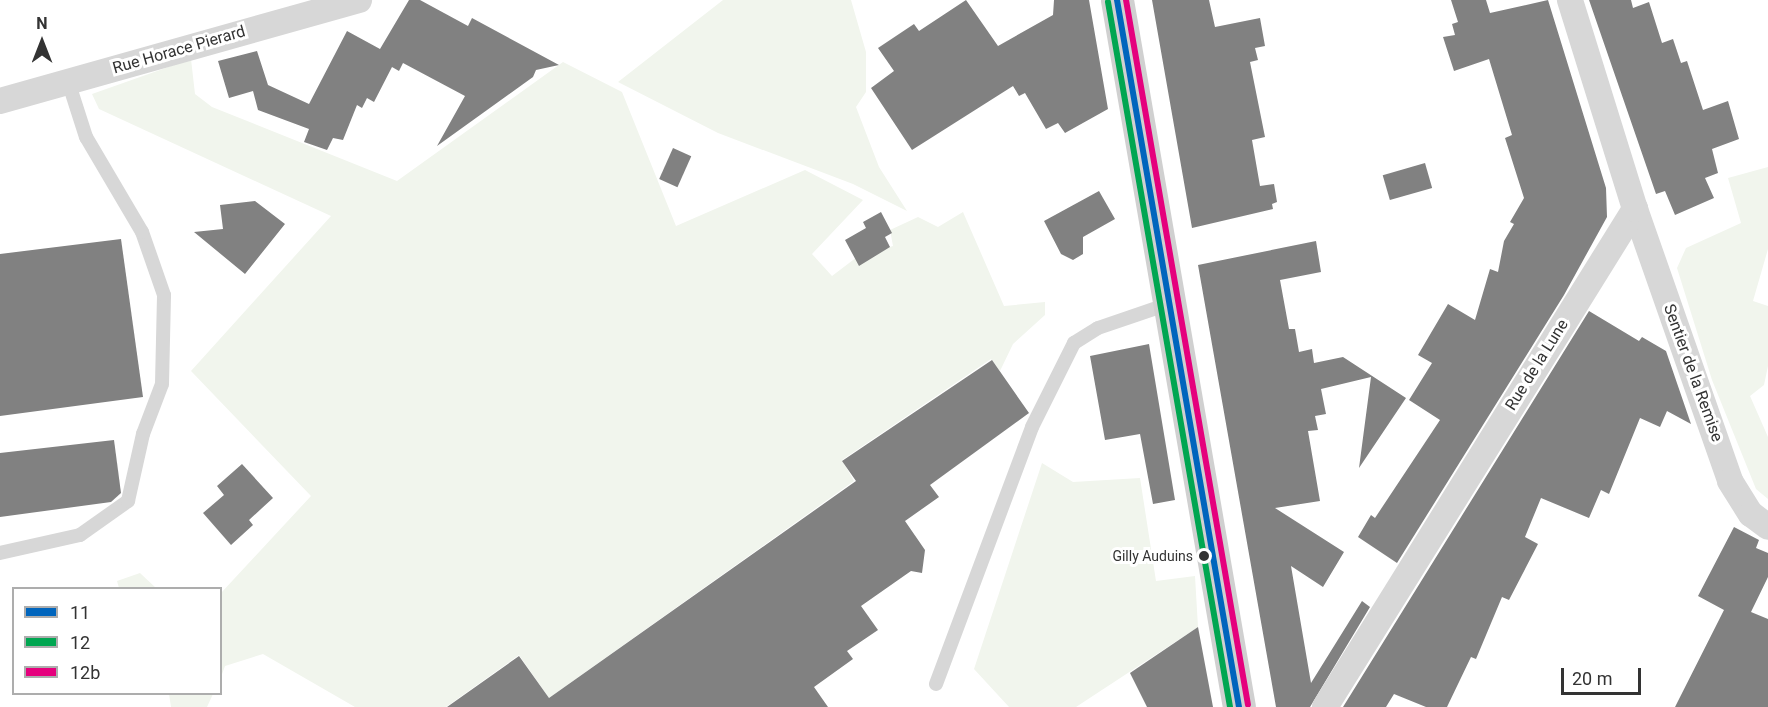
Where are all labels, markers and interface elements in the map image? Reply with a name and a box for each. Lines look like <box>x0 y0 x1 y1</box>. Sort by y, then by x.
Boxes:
north arrow <box>12 12 72 72</box>
text: N <box>36 14 48 33</box>
street label: Rue Horace Pierard <box>111 22 247 78</box>
street label: Sentier de la Remise <box>1659 302 1727 444</box>
street label: Rue de la Lune <box>1501 316 1573 414</box>
place label: Gilly Auduins <box>1112 548 1193 564</box>
marker: Gilly Auduins <box>1198 550 1210 562</box>
legend <box>12 587 222 695</box>
text: 11 <box>70 602 90 623</box>
text: 12 <box>70 632 90 653</box>
scale bar <box>1564 656 1644 694</box>
text: 12b <box>70 662 100 683</box>
text: 20 m <box>1572 668 1612 689</box>

